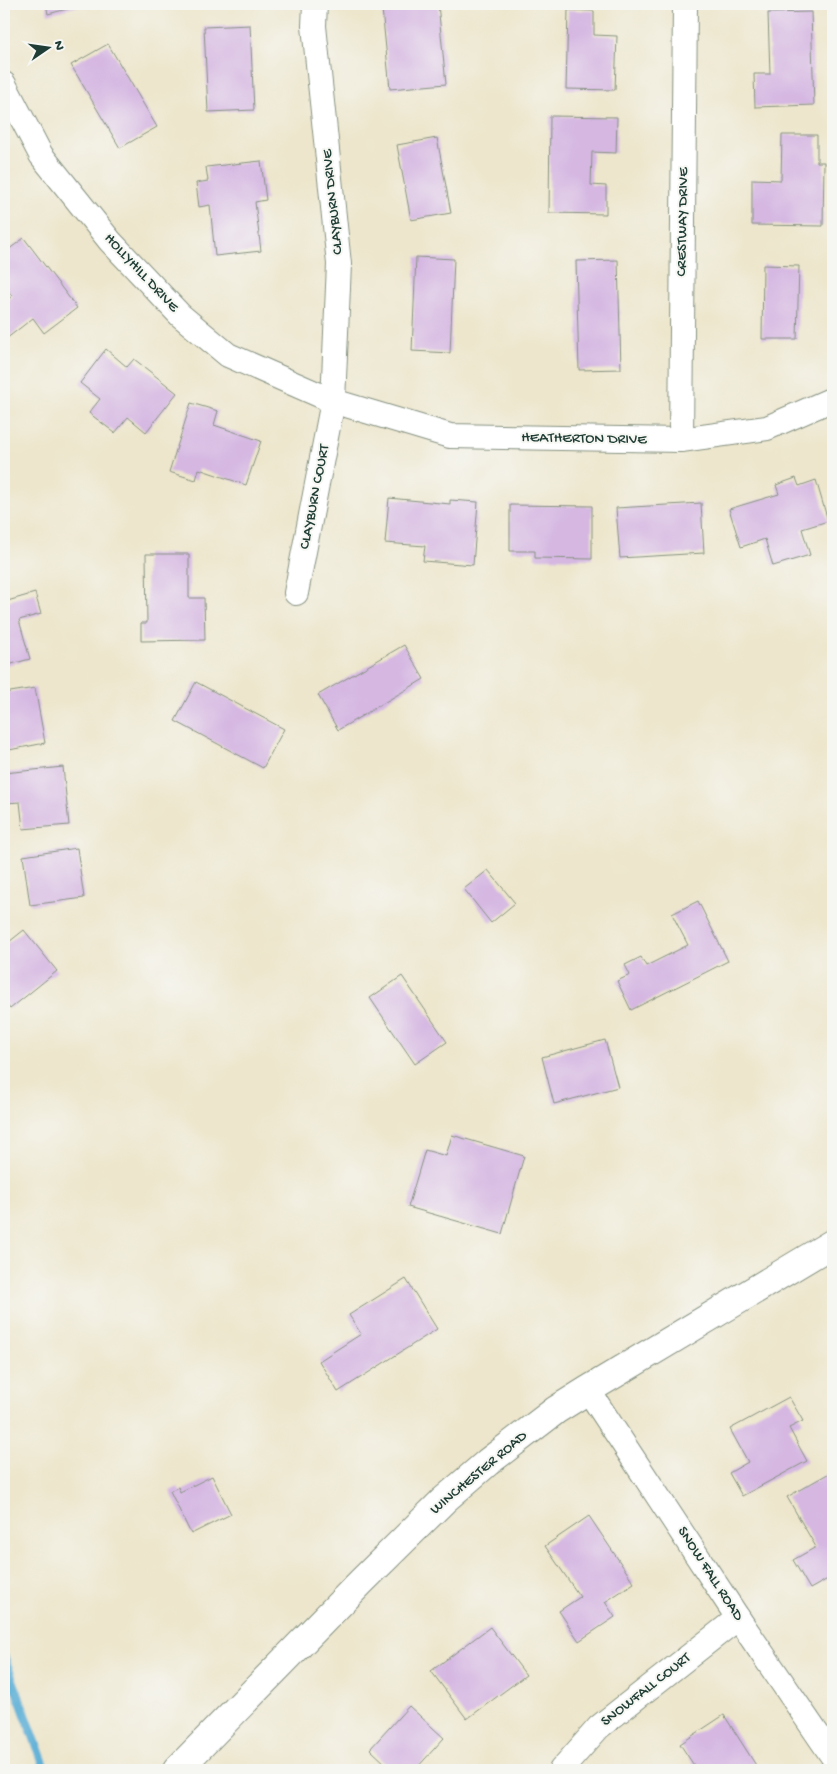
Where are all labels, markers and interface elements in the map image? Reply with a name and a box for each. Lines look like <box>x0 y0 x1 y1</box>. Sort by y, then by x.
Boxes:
north arrow <box>22 22 72 72</box>
text: N <box>49 39 68 52</box>
street label: CLAYBURN DRIVE <box>318 148 347 256</box>
street label: CRESTWAY DRIVE <box>673 167 693 277</box>
street label: HOLLYHILL DRIVE <box>100 230 183 317</box>
street label: HEATHERTON DRIVE <box>521 429 647 449</box>
street label: CLAYBURN COURT <box>296 442 334 551</box>
street label: WINCHESTER ROAD <box>427 1427 531 1519</box>
street label: SNOW FALL ROAD <box>673 1524 747 1625</box>
street label: SNOWFALL COURT <box>597 1649 695 1731</box>

